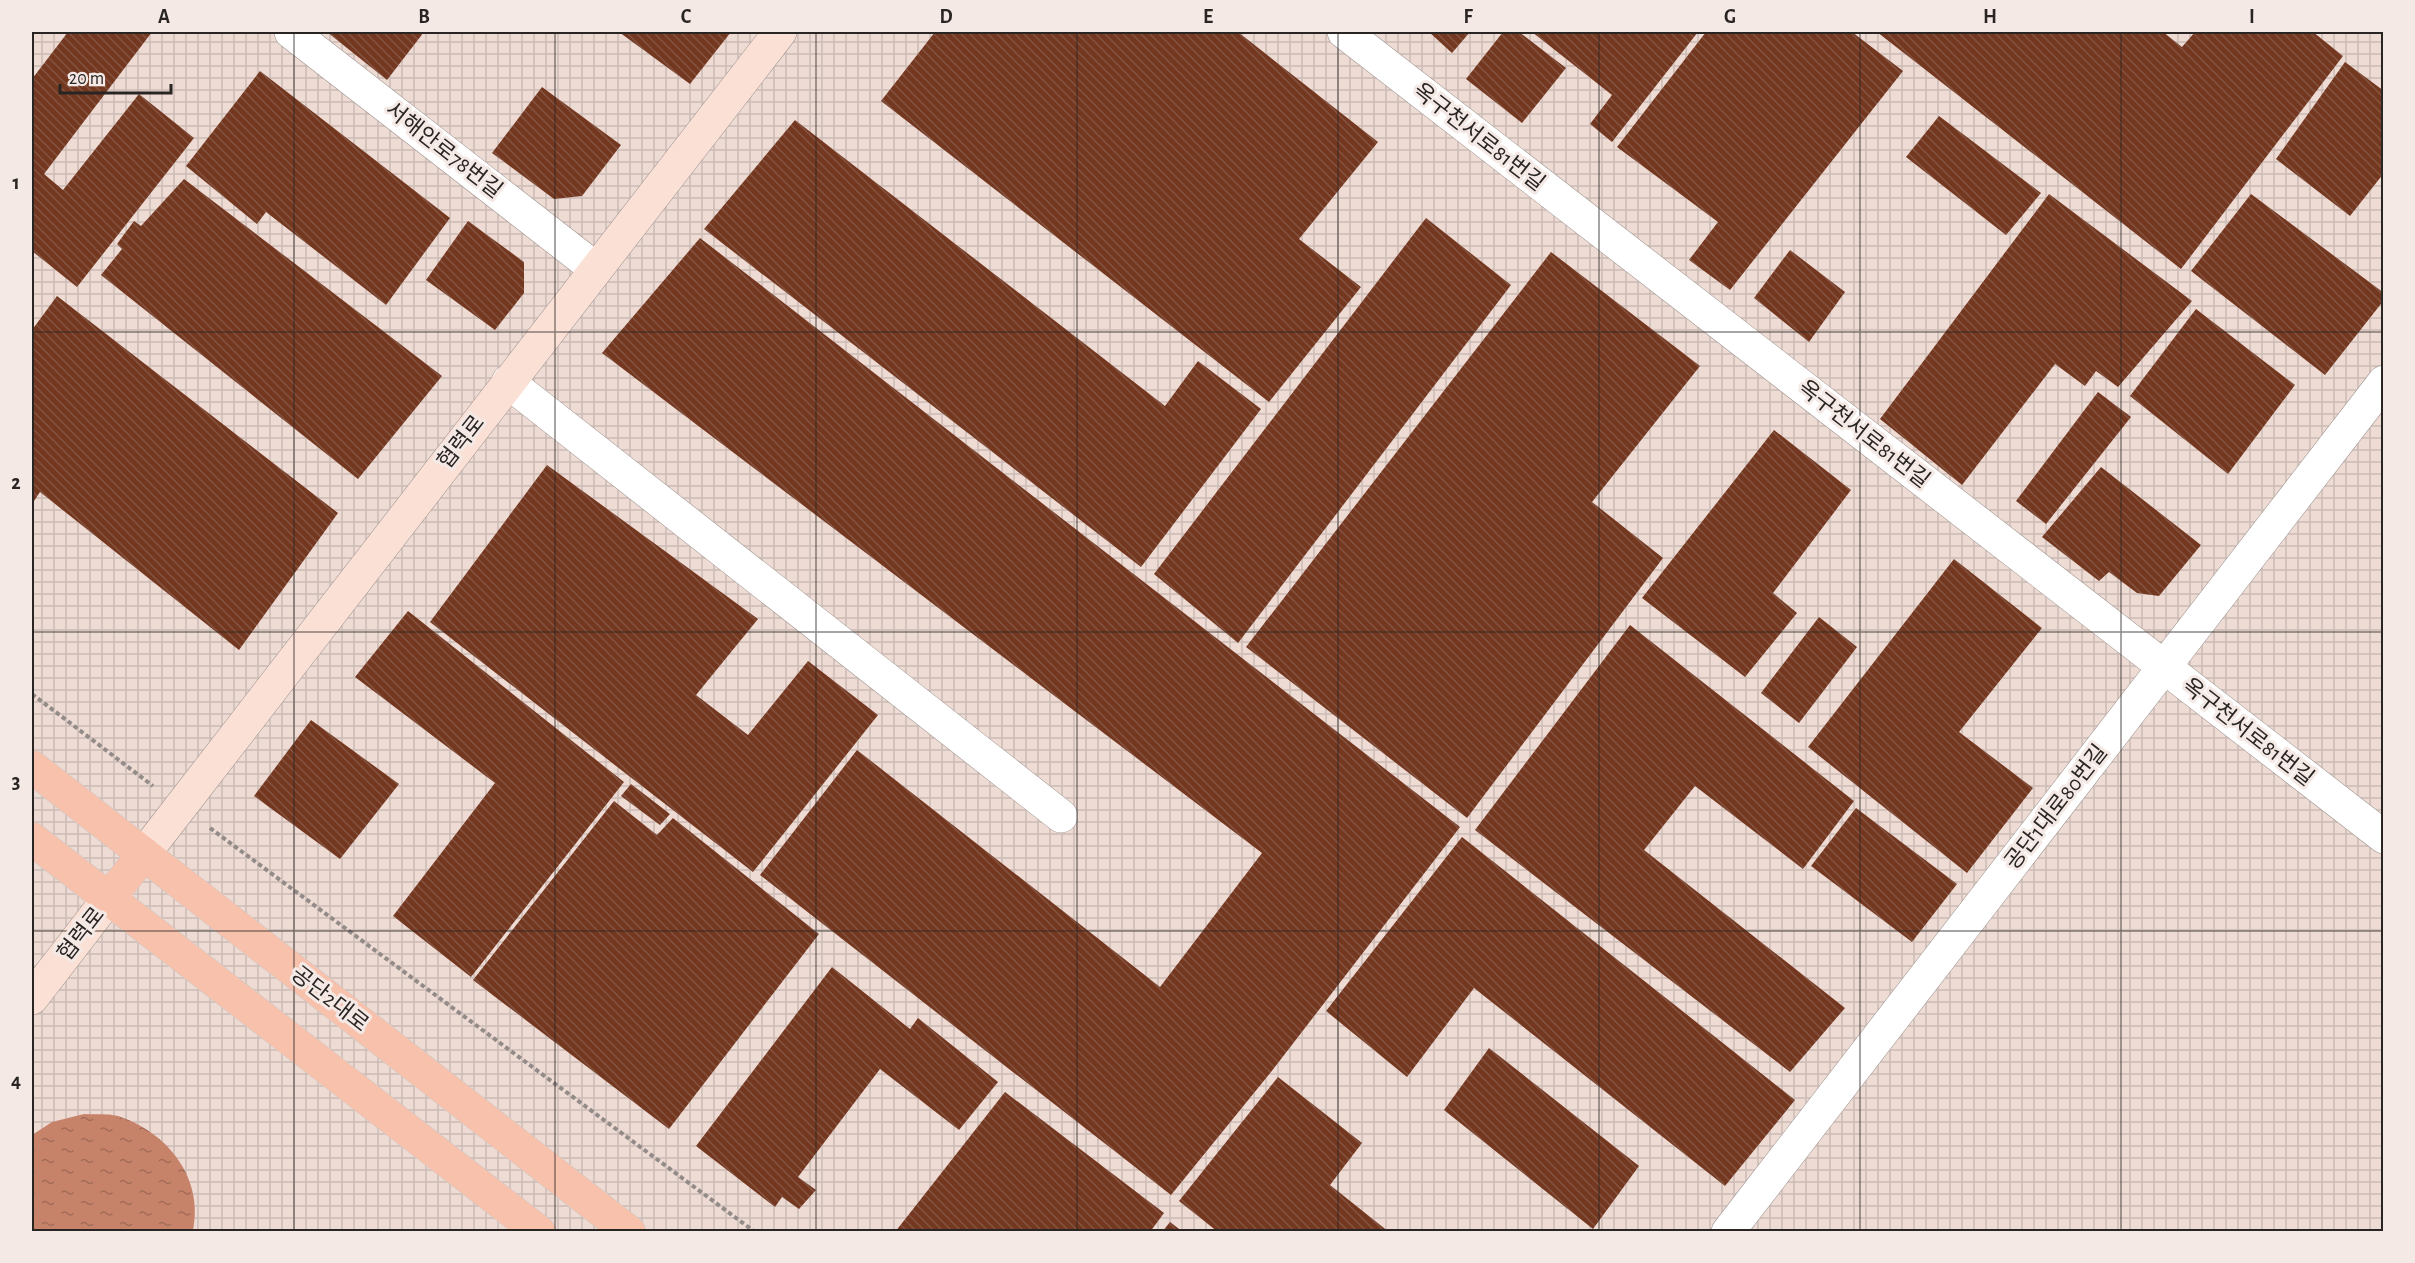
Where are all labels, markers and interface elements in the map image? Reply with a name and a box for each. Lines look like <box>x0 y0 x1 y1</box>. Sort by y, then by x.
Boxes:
text: A <box>158 7 170 27</box>
text: B <box>418 7 430 27</box>
text: C <box>681 7 692 27</box>
text: D <box>939 7 953 27</box>
text: E <box>1203 7 1213 27</box>
text: F <box>1463 7 1473 27</box>
text: G <box>1724 7 1736 27</box>
text: H <box>1983 7 1997 27</box>
text: I <box>2249 7 2255 27</box>
scale bar <box>60 57 171 95</box>
text: 20 m <box>69 70 104 88</box>
street label: 옥구천서로81번길 <box>1409 78 1549 195</box>
street label: 서해안로78번길 <box>382 97 507 202</box>
text: 1 <box>12 173 20 193</box>
street label: 옥구천서로81번길 <box>1794 375 1934 492</box>
street label: 협력로 <box>433 411 488 473</box>
text: 2 <box>11 473 21 493</box>
street label: 옥구천서로81번길 <box>2178 673 2318 790</box>
street label: 공단1대로80번길 <box>2000 740 2111 873</box>
text: 3 <box>12 772 20 792</box>
street label: 협력로 <box>53 903 108 965</box>
street label: 공단2대로 <box>287 962 373 1036</box>
text: 4 <box>11 1071 21 1091</box>

